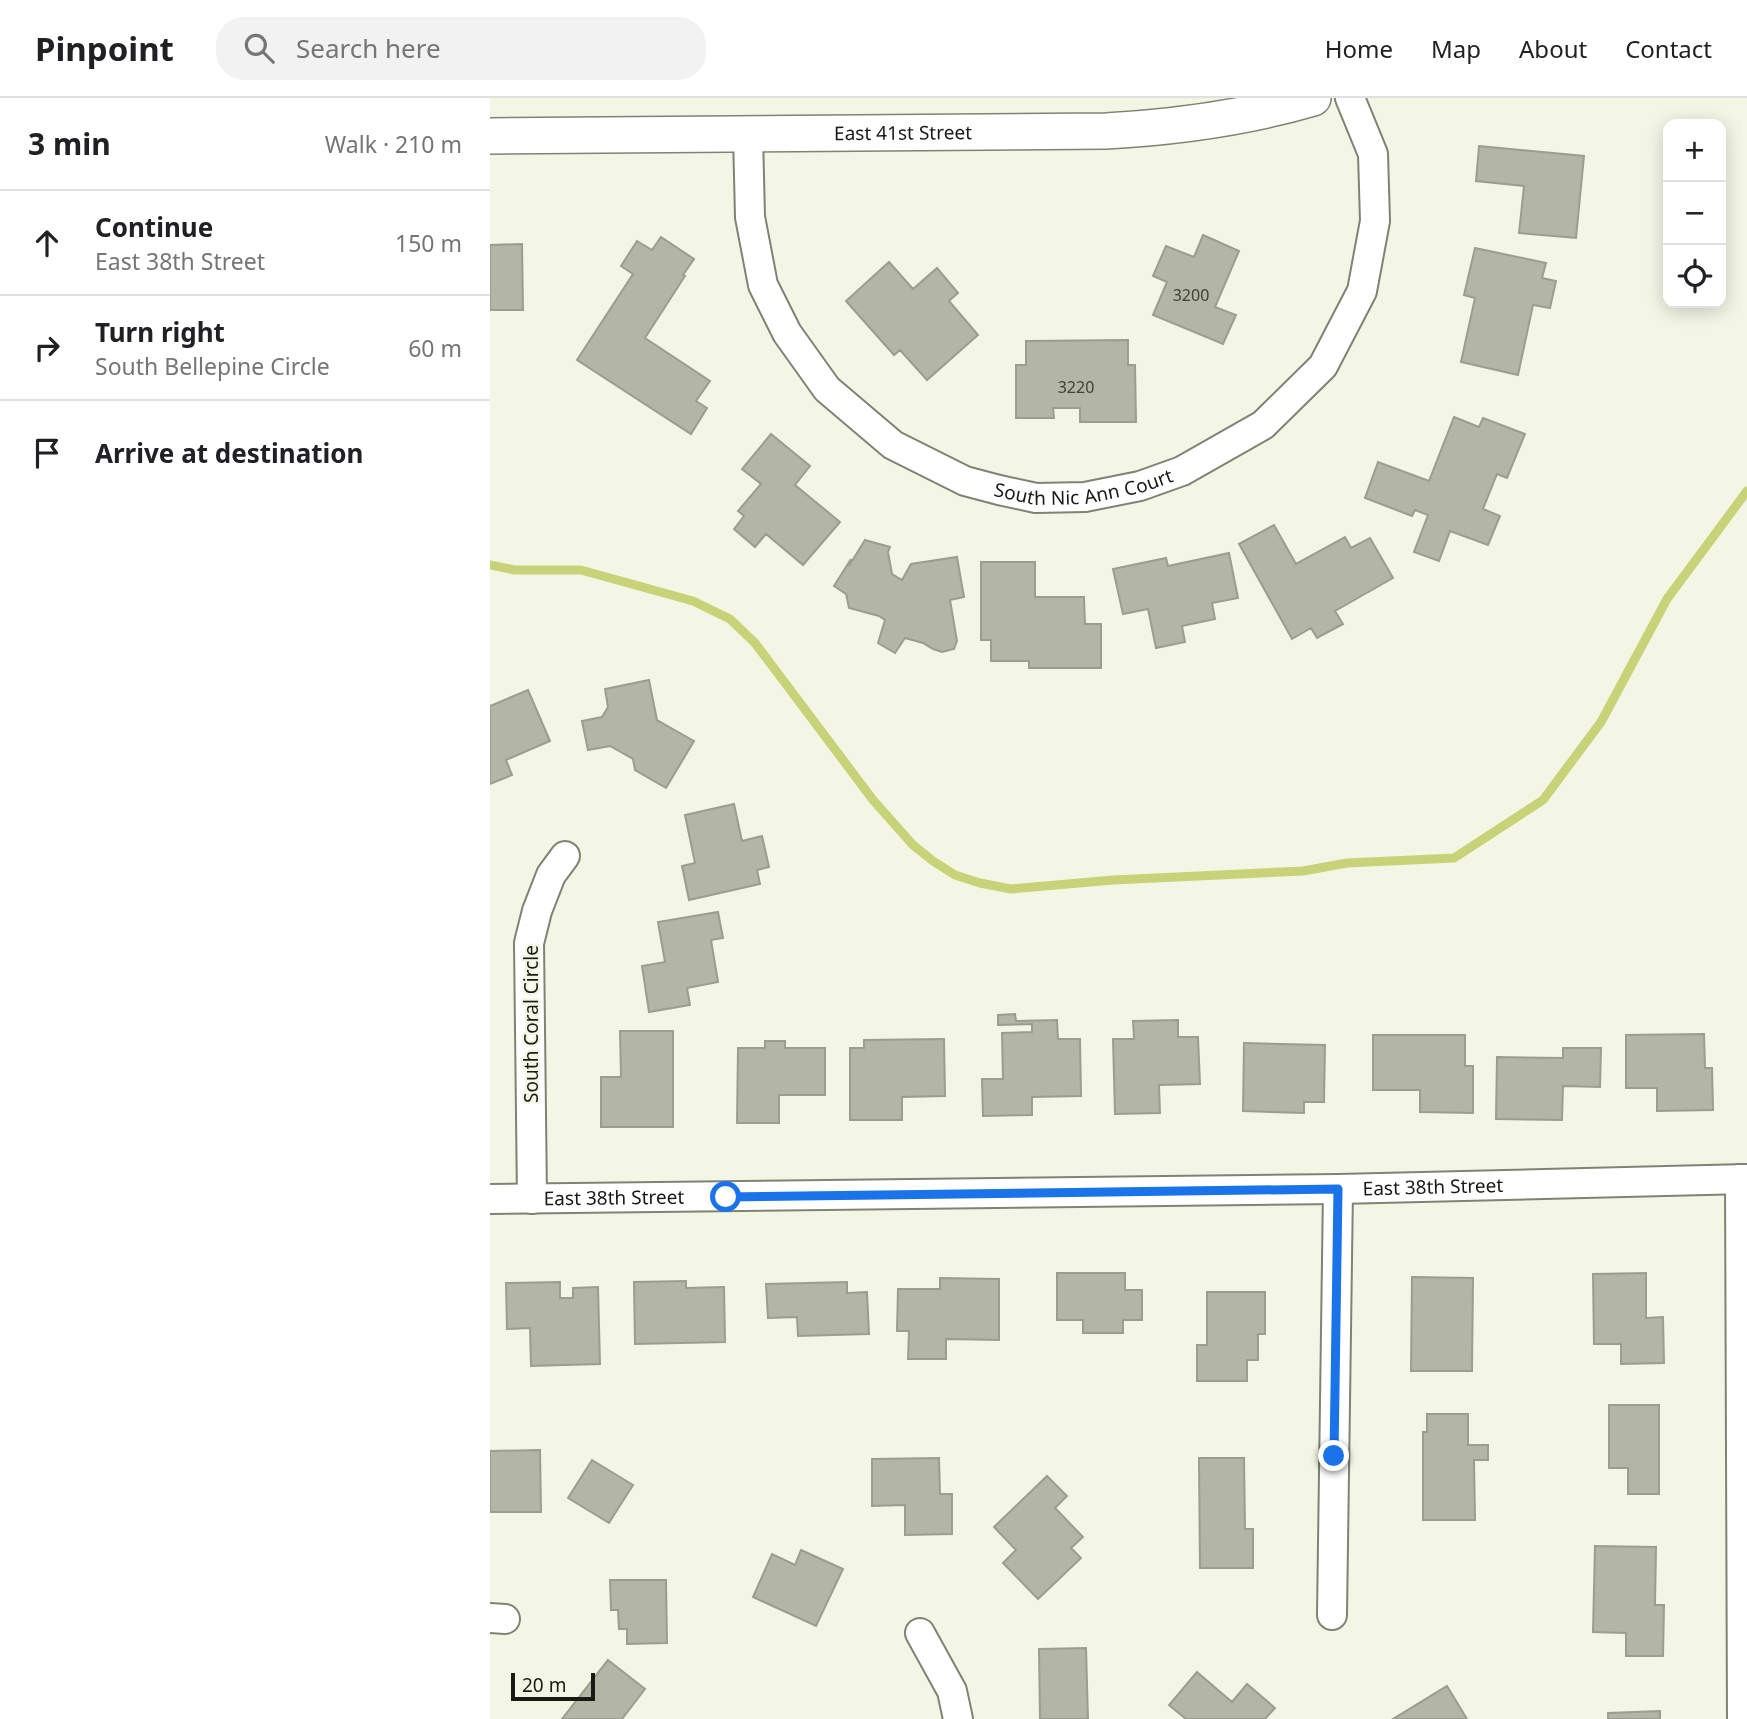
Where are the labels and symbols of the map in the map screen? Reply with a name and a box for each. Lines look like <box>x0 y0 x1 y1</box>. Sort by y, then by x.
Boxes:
street label: East 41st Street <box>834 119 972 146</box>
house number: 3200 <box>1173 284 1209 306</box>
house number: 3220 <box>1058 376 1094 398</box>
street label: South Nic Ann Court <box>992 462 1176 511</box>
street label: South Coral Circle <box>518 945 544 1103</box>
street label: East 38th Street <box>1362 1172 1504 1201</box>
route start <box>710 1181 741 1212</box>
street label: East 38th Street <box>544 1184 685 1211</box>
route end <box>1318 1440 1349 1471</box>
scale bar <box>511 1670 595 1702</box>

